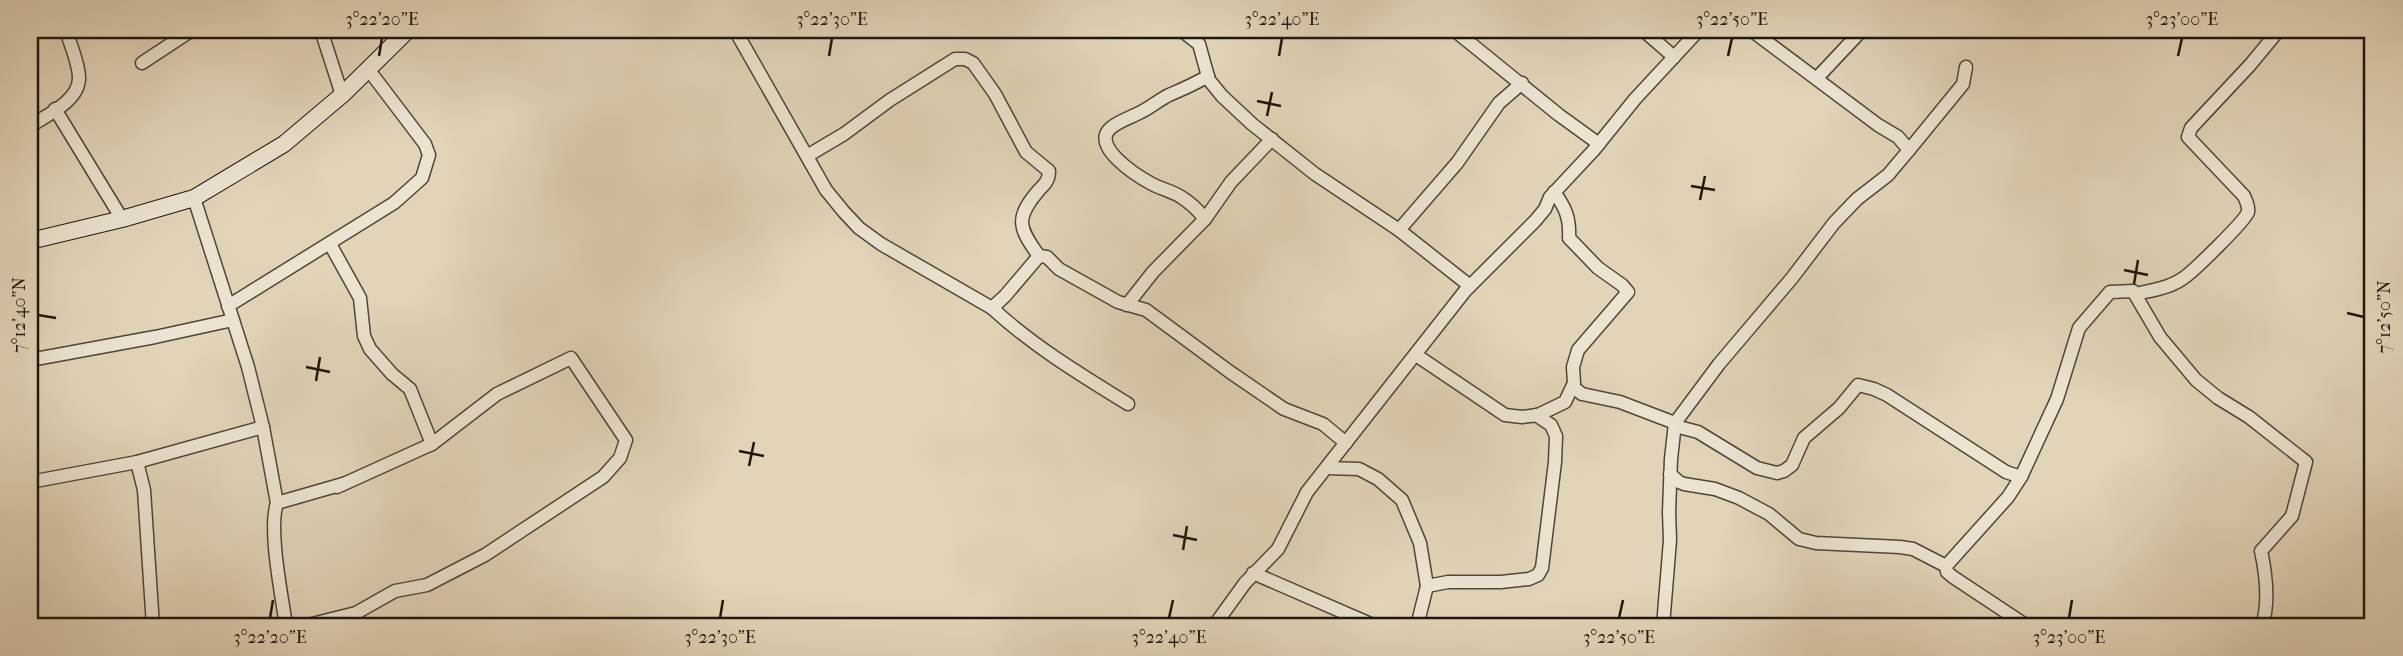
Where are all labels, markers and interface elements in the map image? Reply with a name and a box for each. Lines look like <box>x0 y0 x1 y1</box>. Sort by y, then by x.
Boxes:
text: 3°22'20"E <box>345 9 419 30</box>
text: 3°22'30"E <box>796 9 868 30</box>
text: 3°22'40"E <box>1245 9 1319 30</box>
text: 3°22'50"E <box>1696 9 1768 30</box>
text: 3°23'00"E <box>2146 9 2218 30</box>
text: 7°12'40"N <box>9 277 30 353</box>
text: 7°12'50"N <box>2374 280 2395 354</box>
text: 3°22'20"E <box>233 627 307 648</box>
text: 3°22'30"E <box>684 627 756 648</box>
text: 3°22'40"E <box>1132 627 1206 648</box>
text: 3°22'50"E <box>1583 627 1655 648</box>
text: 3°23'00"E <box>2033 627 2105 648</box>

